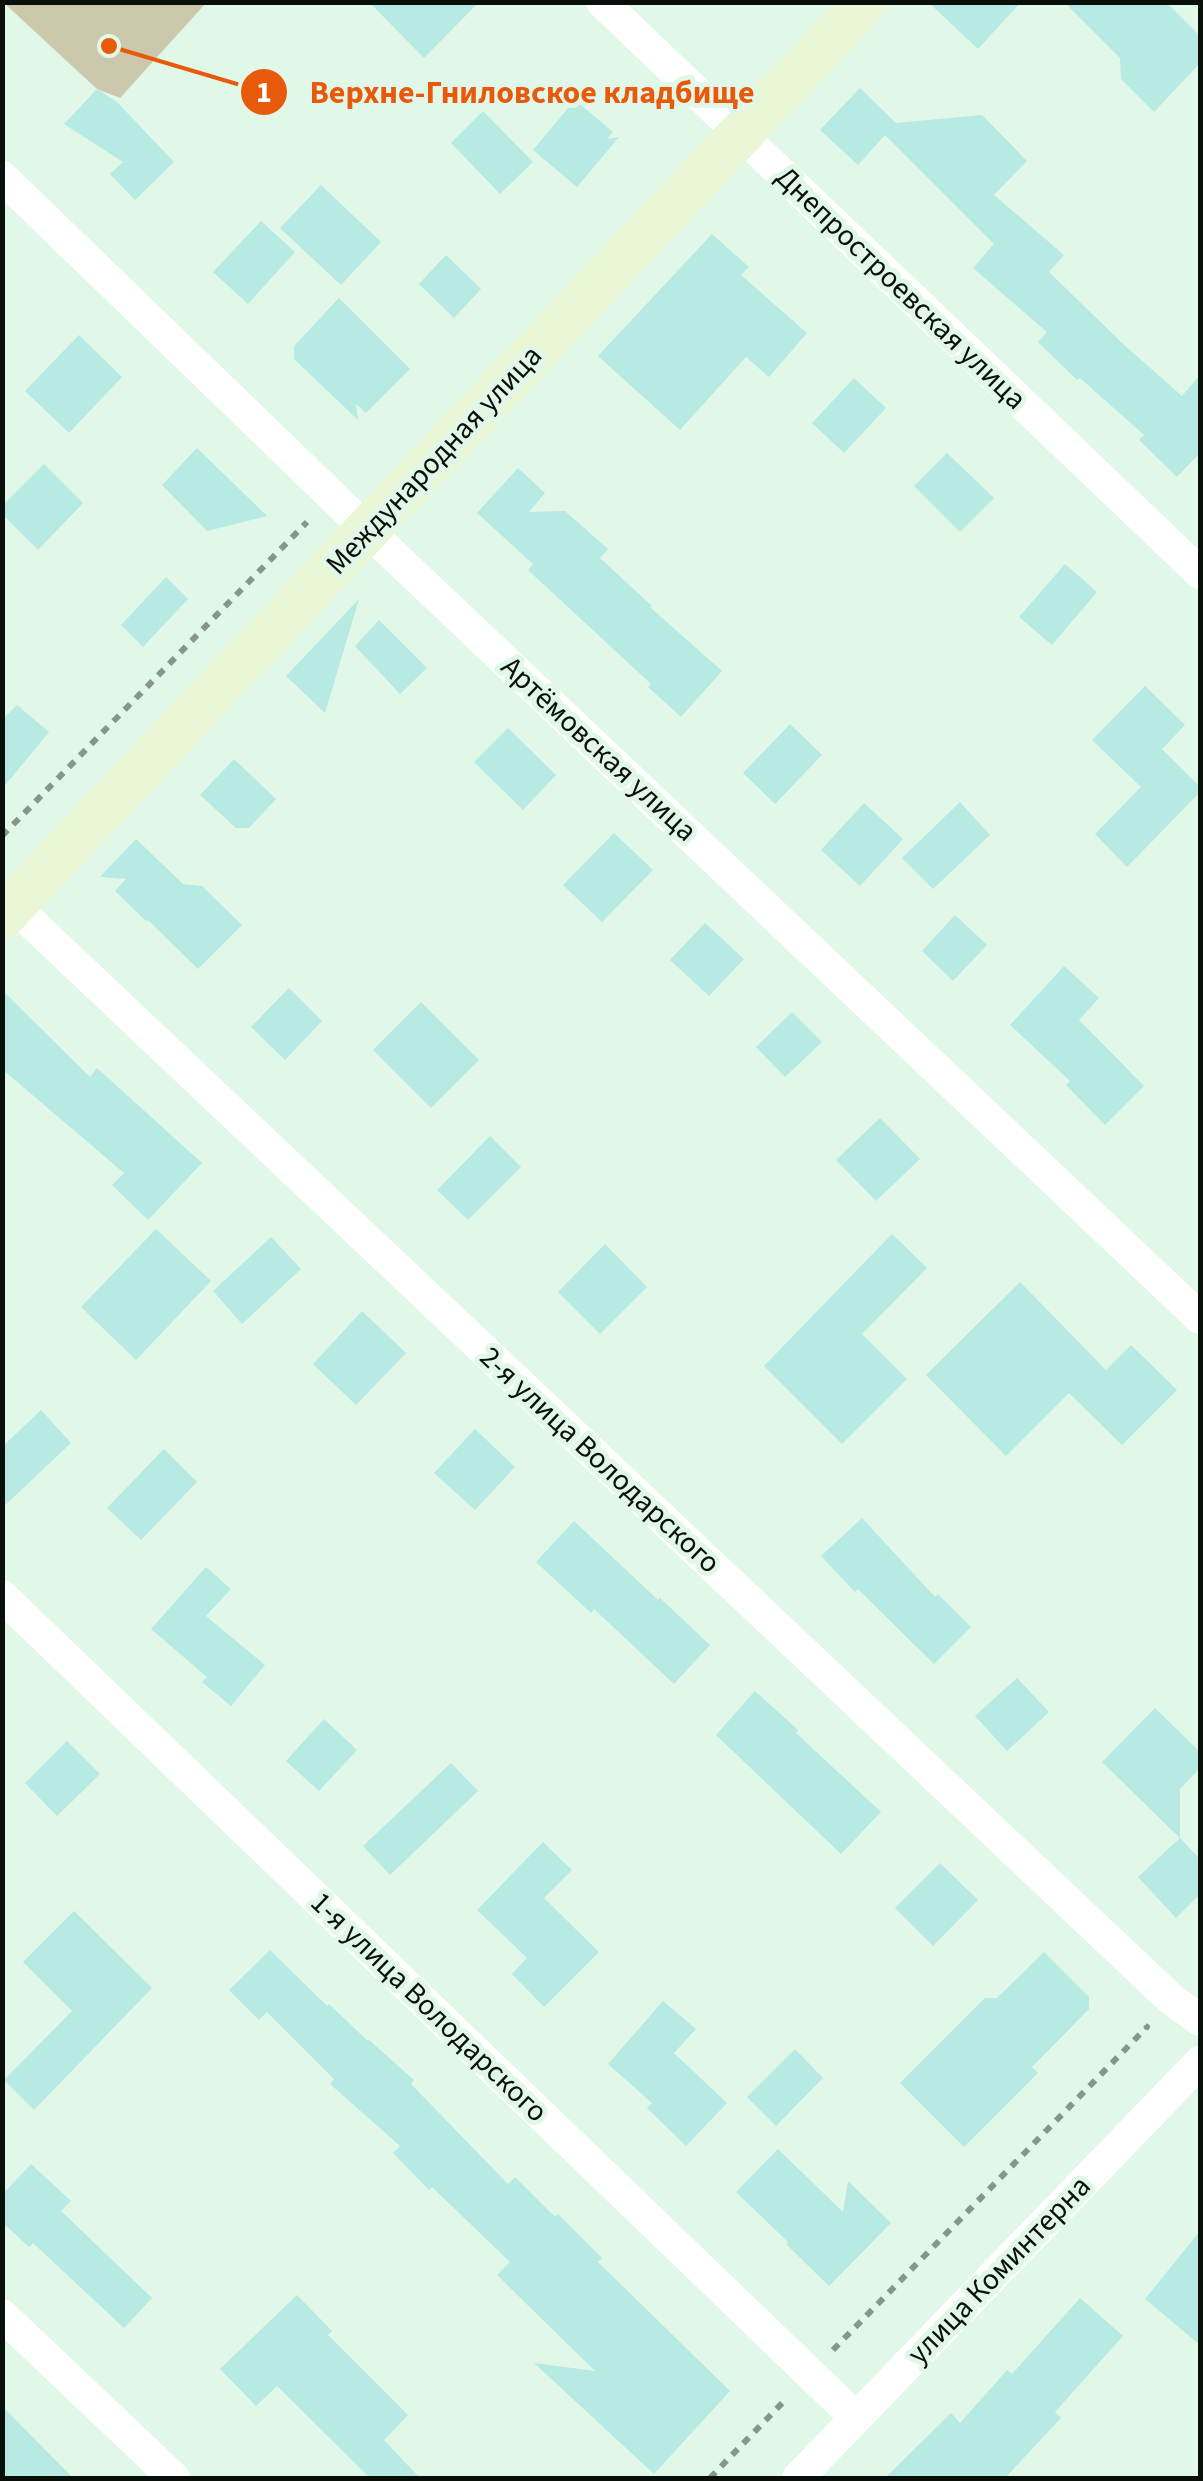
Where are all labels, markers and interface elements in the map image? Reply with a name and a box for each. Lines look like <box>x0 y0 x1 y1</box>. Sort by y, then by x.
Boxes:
callout: Верхне-Гниловское кладбище <box>239 61 774 123</box>
text: Верхне-Гниловское кладбище <box>309 70 755 116</box>
text: 1 <box>256 71 272 114</box>
street label: Днепростроевская улица <box>766 156 1036 420</box>
street label: Международная улица <box>316 335 552 585</box>
street label: Артёмовская улица <box>491 646 707 852</box>
street label: 2-я улица Володарского <box>470 1337 730 1583</box>
street label: 1-я улица Володарского <box>301 1882 557 2132</box>
street label: улица Коминтерна <box>897 2166 1101 2374</box>

